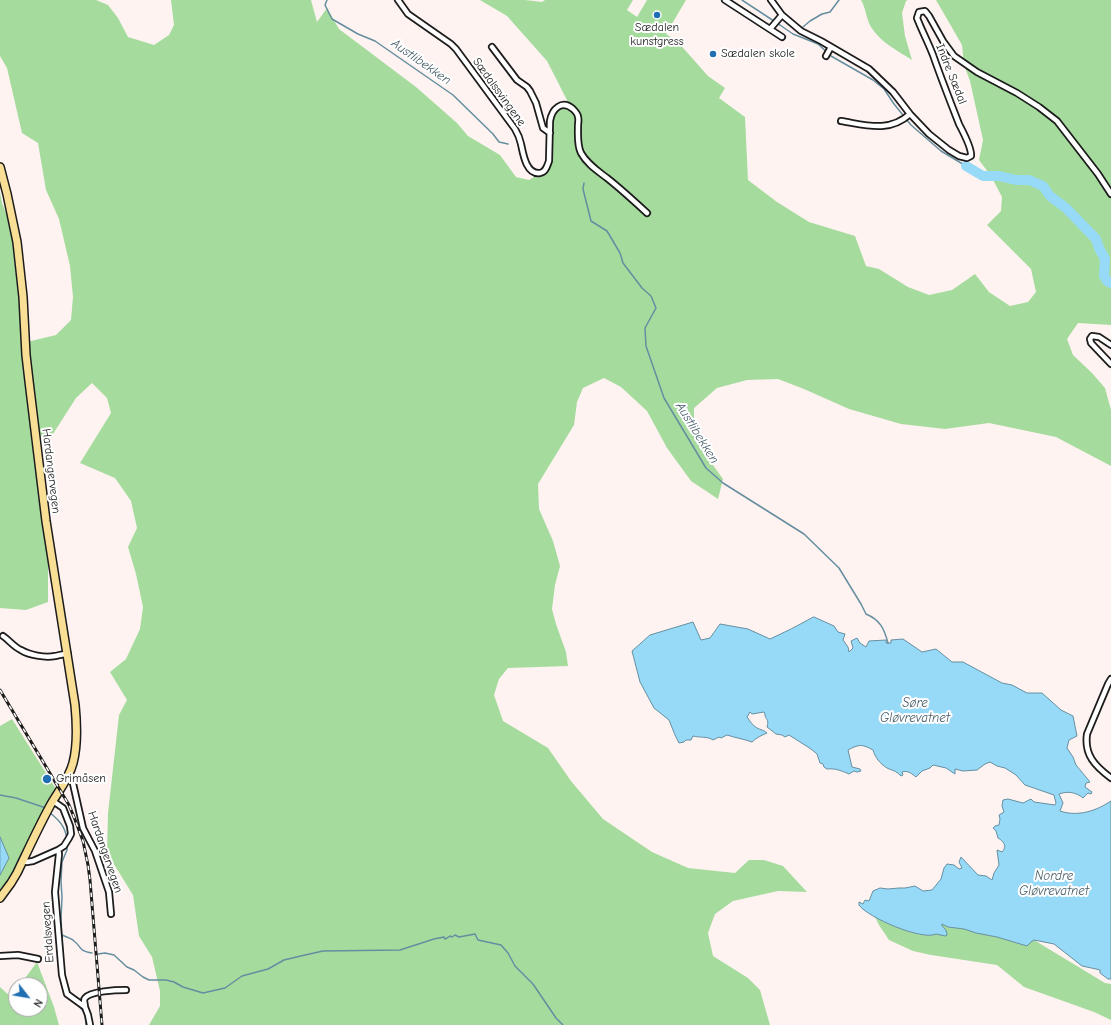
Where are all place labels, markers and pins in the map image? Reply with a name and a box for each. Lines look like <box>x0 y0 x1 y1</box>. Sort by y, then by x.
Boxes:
marker: Sædalen kunstgress <box>652 10 662 20</box>
place label: Sædalen kunstgress <box>630 21 684 49</box>
place label: Sædalen skole <box>721 47 795 61</box>
marker: Sædalen skole <box>708 49 718 59</box>
place label: Grimåsen <box>56 772 106 786</box>
marker: Grimåsen <box>41 773 53 785</box>

